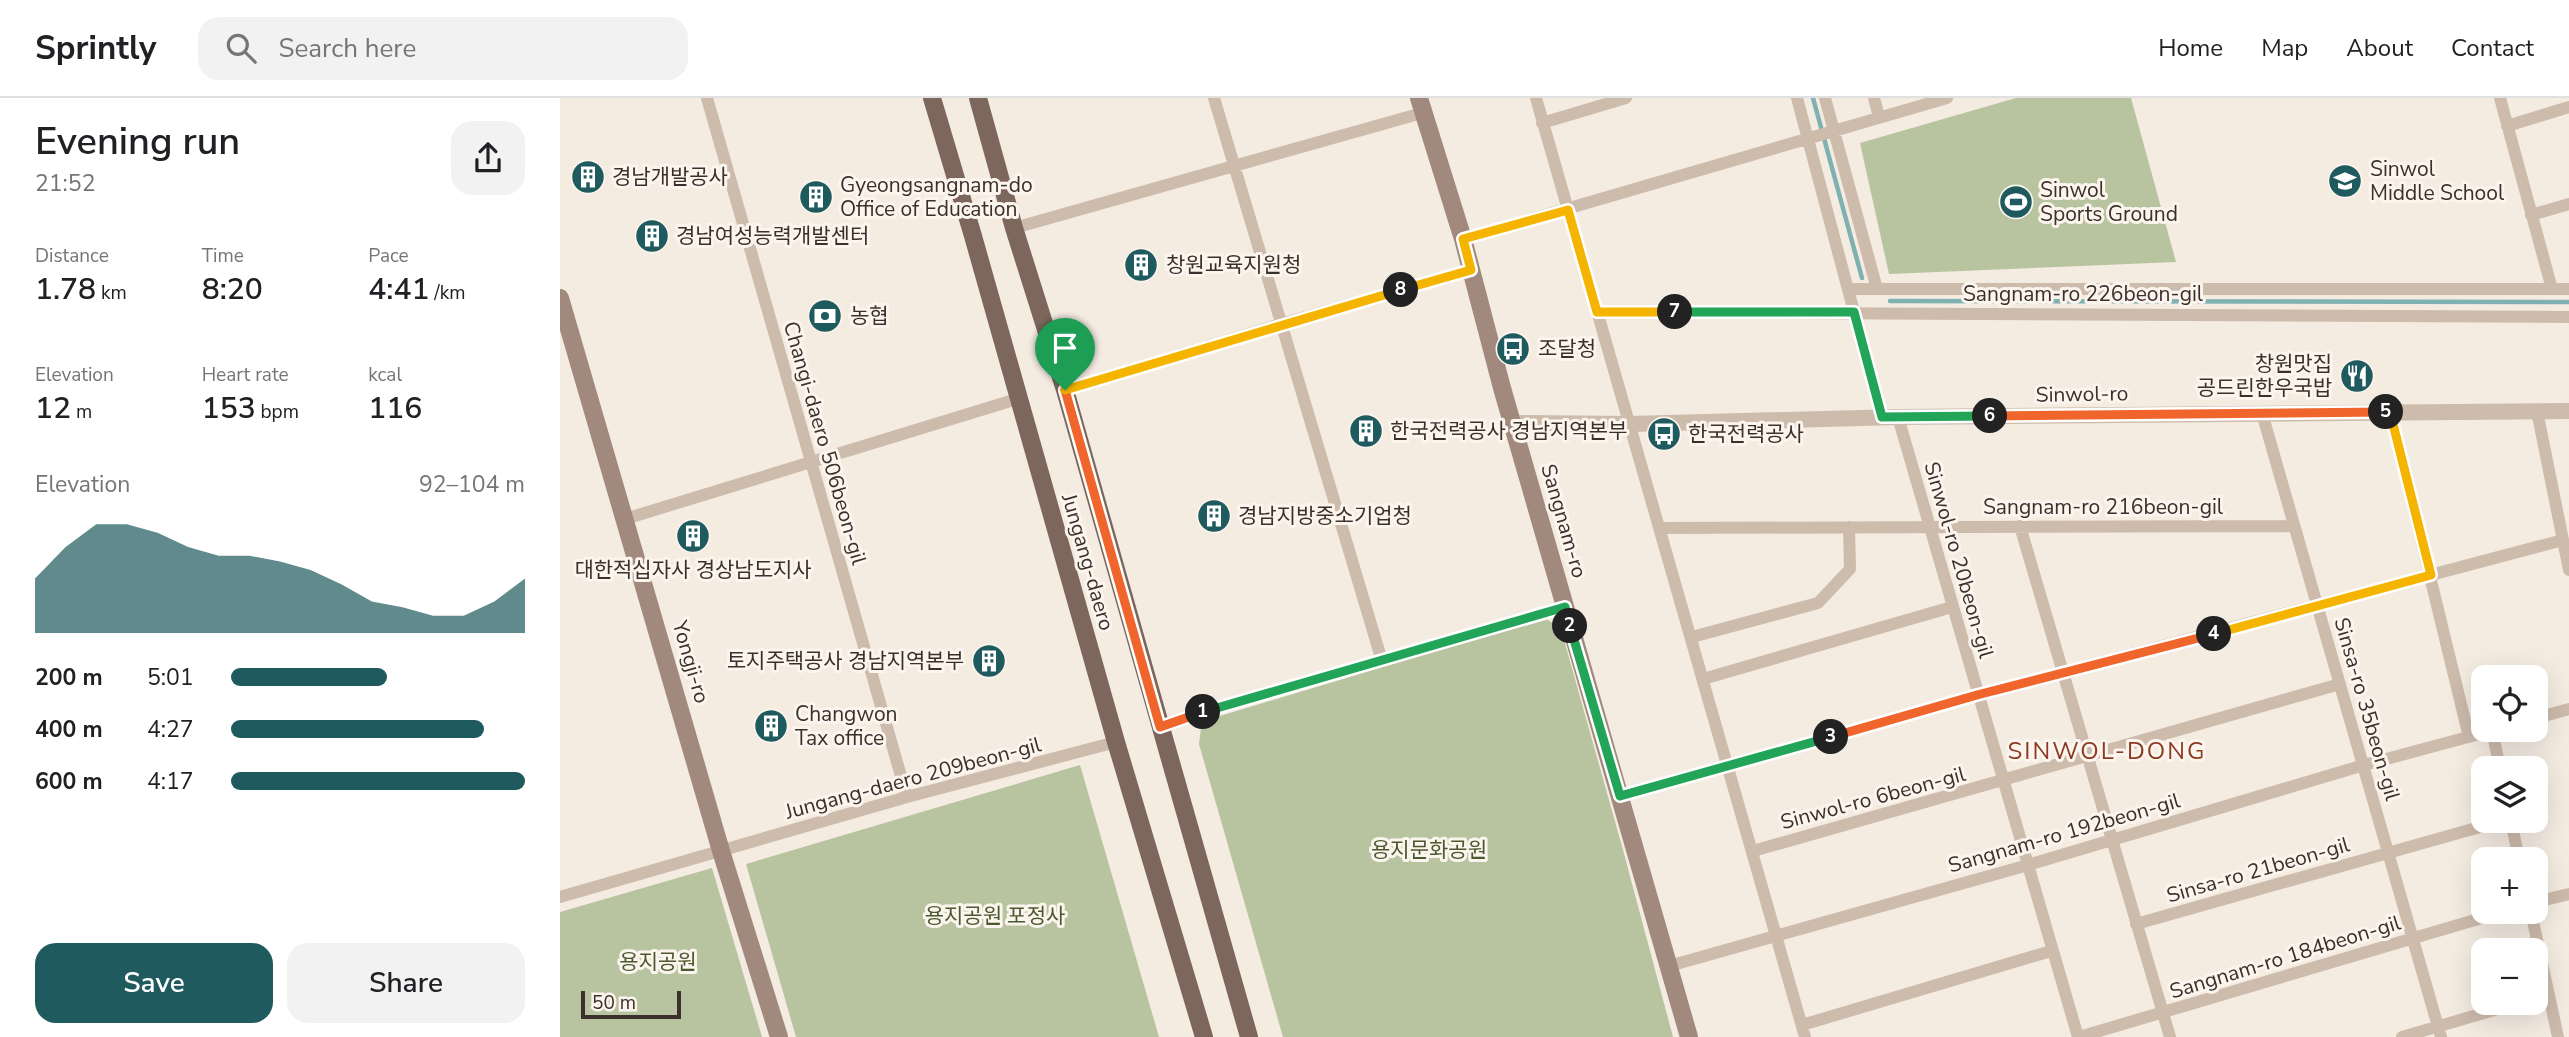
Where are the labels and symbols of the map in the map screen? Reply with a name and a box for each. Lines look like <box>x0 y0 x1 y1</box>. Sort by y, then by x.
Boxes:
place label: Sinwol Middle School <box>2370 155 2505 207</box>
building icon: 경남개발공사 <box>569 158 607 196</box>
school or university icon: Sinwol Middle School <box>2326 162 2364 200</box>
place label: 경남개발공사 <box>612 163 728 191</box>
place label: Gyeongsangnam-do Office of Education <box>840 171 1033 223</box>
place label: Sinwol Sports Ground <box>2040 176 2178 228</box>
building icon: Gyeongsangnam-do Office of Education <box>797 178 835 216</box>
sports icon: Sinwol Sports Ground <box>1997 183 2035 221</box>
building icon: 경남여성능력개발센터 <box>633 217 671 255</box>
place label: 경남여성능력개발센터 <box>676 222 869 250</box>
building icon: 창원교육지원청 <box>1122 246 1160 284</box>
place label: 창원교육지원청 <box>1166 251 1301 279</box>
pin: 8 <box>1384 272 1418 308</box>
street label: Sangnam-ro 226beon-gil <box>1963 280 2204 308</box>
pin: 7 <box>1658 294 1692 330</box>
bank icon: 농협 <box>806 297 844 335</box>
place label: 농협 <box>850 302 889 330</box>
street label: Changi-daero 506beon-gil <box>777 318 873 569</box>
pin <box>1035 318 1095 390</box>
bus stop icon: 조달청 <box>1494 330 1532 368</box>
place label: 조달청 <box>1538 335 1596 363</box>
place label: 창원맛집 공드린한우국밥 <box>2197 350 2332 402</box>
restaurant icon: 창원맛집 공드린한우국밥 <box>2338 357 2376 395</box>
street label: Sinwol-ro <box>2035 379 2129 409</box>
pin: 5 <box>2368 394 2403 430</box>
pin: 6 <box>1972 398 2008 434</box>
building icon: 한국전력공사 경남지역본부 <box>1347 412 1385 450</box>
bus stop icon: 한국전력공사 <box>1645 415 1683 453</box>
place label: 한국전력공사 경남지역본부 <box>1390 417 1627 445</box>
place label: 한국전력공사 <box>1688 420 1804 448</box>
street label: Sinwol-ro 20beon-gil <box>1918 459 2001 662</box>
street label: Sangnam-ro <box>1534 461 1594 581</box>
street label: Jungang-daero <box>1055 489 1121 634</box>
street label: Sangnam-ro 216beon-gil <box>1983 493 2224 521</box>
building icon: 경남지방중소기업청 <box>1195 497 1233 535</box>
place label: 경남지방중소기업청 <box>1238 502 1412 530</box>
building icon: 대한적십자사 경상남도지사 <box>674 517 712 555</box>
place label: 대한적십자사 경상남도지사 <box>574 556 812 584</box>
pin: 2 <box>1552 608 1588 644</box>
street label: Sinsa-ro 35beon-gil <box>2327 614 2407 805</box>
pin: 4 <box>2196 616 2232 652</box>
street label: Yongji-ro <box>666 617 716 707</box>
building icon: 토지주택공사 경남지역본부 <box>970 642 1008 680</box>
place label: 토지주택공사 경남지역본부 <box>727 647 964 675</box>
pin: 1 <box>1186 694 1220 730</box>
place label: Changwon Tax office <box>795 700 898 752</box>
building icon: Changwon Tax office <box>752 707 790 745</box>
pin: 3 <box>1814 720 1848 754</box>
street label: Jungang-daero 209beon-gil <box>781 730 1045 826</box>
district label: SINWOL-DONG <box>2008 735 2206 767</box>
street label: Sinwol-ro 6beon-gil <box>1777 760 1969 836</box>
street label: Sangnam-ro 192beon-gil <box>1945 786 2184 880</box>
street label: Sinsa-ro 21beon-gil <box>2163 830 2354 910</box>
park label: 용지문화공원 <box>1371 836 1487 864</box>
park label: 용지공원 포정사 <box>925 902 1065 930</box>
street label: Sangnam-ro 184beon-gil <box>2166 908 2405 1005</box>
park label: 용지공원 <box>619 948 697 976</box>
scale bar <box>581 988 681 1020</box>

